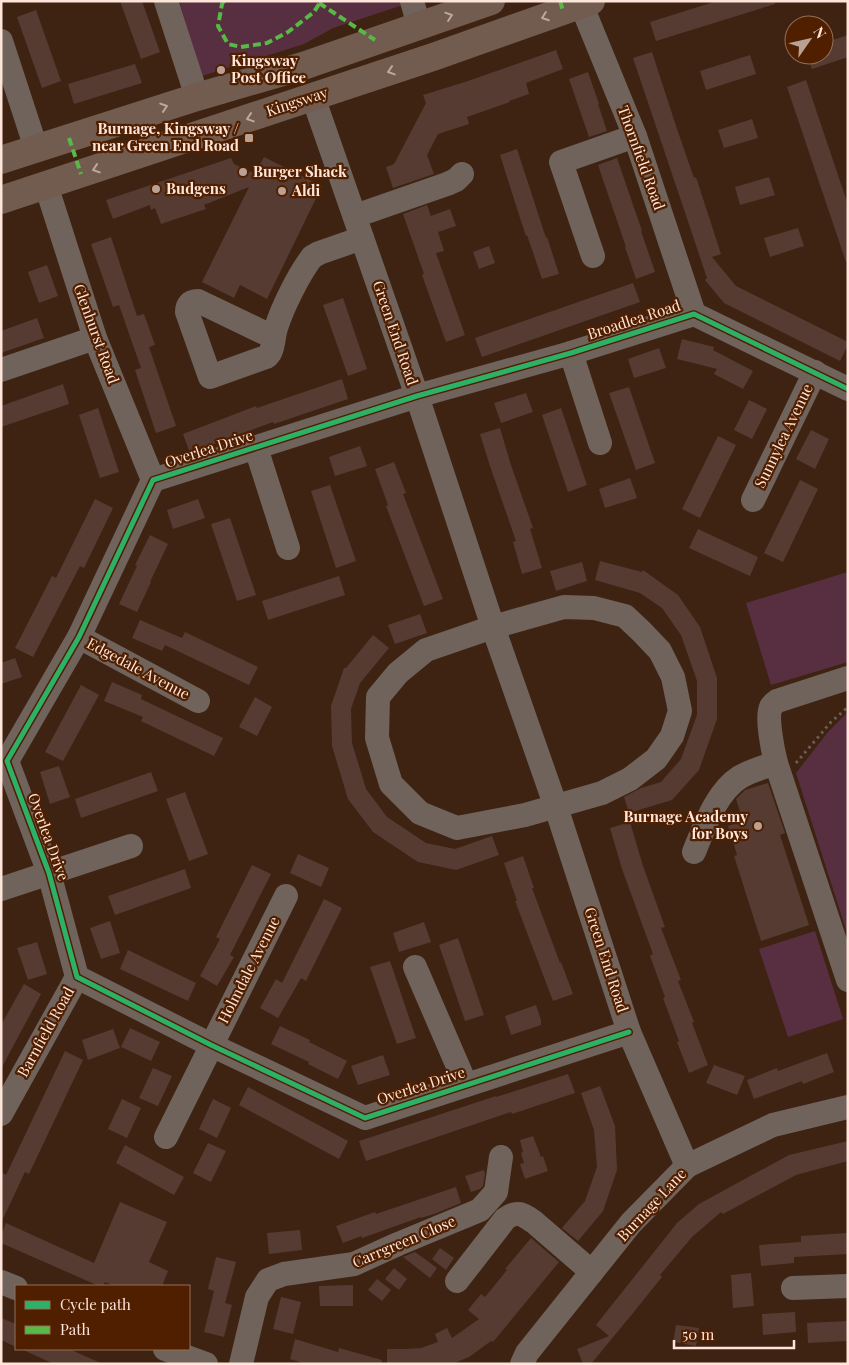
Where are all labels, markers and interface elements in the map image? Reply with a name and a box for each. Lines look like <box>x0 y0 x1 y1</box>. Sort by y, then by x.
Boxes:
one-way arrow <box>541 11 549 21</box>
one-way arrow <box>444 12 452 22</box>
north arrow <box>784 15 834 65</box>
text: N <box>809 23 831 42</box>
place label: Kingsway Post Office <box>231 50 307 87</box>
marker: Kingsway Post Office <box>215 64 227 76</box>
one-way arrow <box>388 65 396 75</box>
street label: Kingsway <box>263 82 331 120</box>
one-way arrow <box>159 103 168 113</box>
street label: Thornfield Road <box>614 103 670 213</box>
one-way arrow <box>247 112 255 122</box>
place label: Burnage, Kingsway / near Green End Road <box>92 118 239 155</box>
marker: Burnage, Kingsway / near Green End Road <box>243 132 255 144</box>
place label: Burger Shack <box>253 161 347 181</box>
one-way arrow <box>92 163 101 173</box>
marker: Burger Shack <box>237 166 249 178</box>
place label: Budgens <box>166 178 226 198</box>
place label: Aldi <box>291 180 320 200</box>
marker: Budgens <box>150 183 162 195</box>
marker: Aldi <box>276 185 288 197</box>
street label: Green End Road <box>369 278 423 388</box>
street label: Glenhurst Road <box>70 281 124 387</box>
street label: Broadlea Road <box>585 294 683 344</box>
street label: Sunnylea Avenue <box>749 380 817 491</box>
street label: Overlea Drive <box>162 424 255 472</box>
street label: Edgedale Avenue <box>84 633 193 704</box>
street label: Overlea Drive <box>24 790 74 883</box>
place label: Burnage Academy for Boys <box>623 806 748 843</box>
marker: Burnage Academy for Boys <box>752 820 764 832</box>
street label: Green End Road <box>581 905 633 1015</box>
street label: Holmdale Avenue <box>213 913 284 1026</box>
street label: Barnfield Road <box>12 983 78 1080</box>
street label: Overlea Drive <box>374 1061 467 1109</box>
street label: Burnage Lane <box>612 1163 690 1245</box>
street label: Carrgreen Close <box>349 1210 458 1272</box>
legend <box>15 1285 190 1350</box>
text: Cycle path <box>60 1294 131 1314</box>
scale bar <box>674 1318 794 1350</box>
text: Path <box>60 1319 90 1339</box>
text: 50 m <box>682 1324 715 1344</box>

